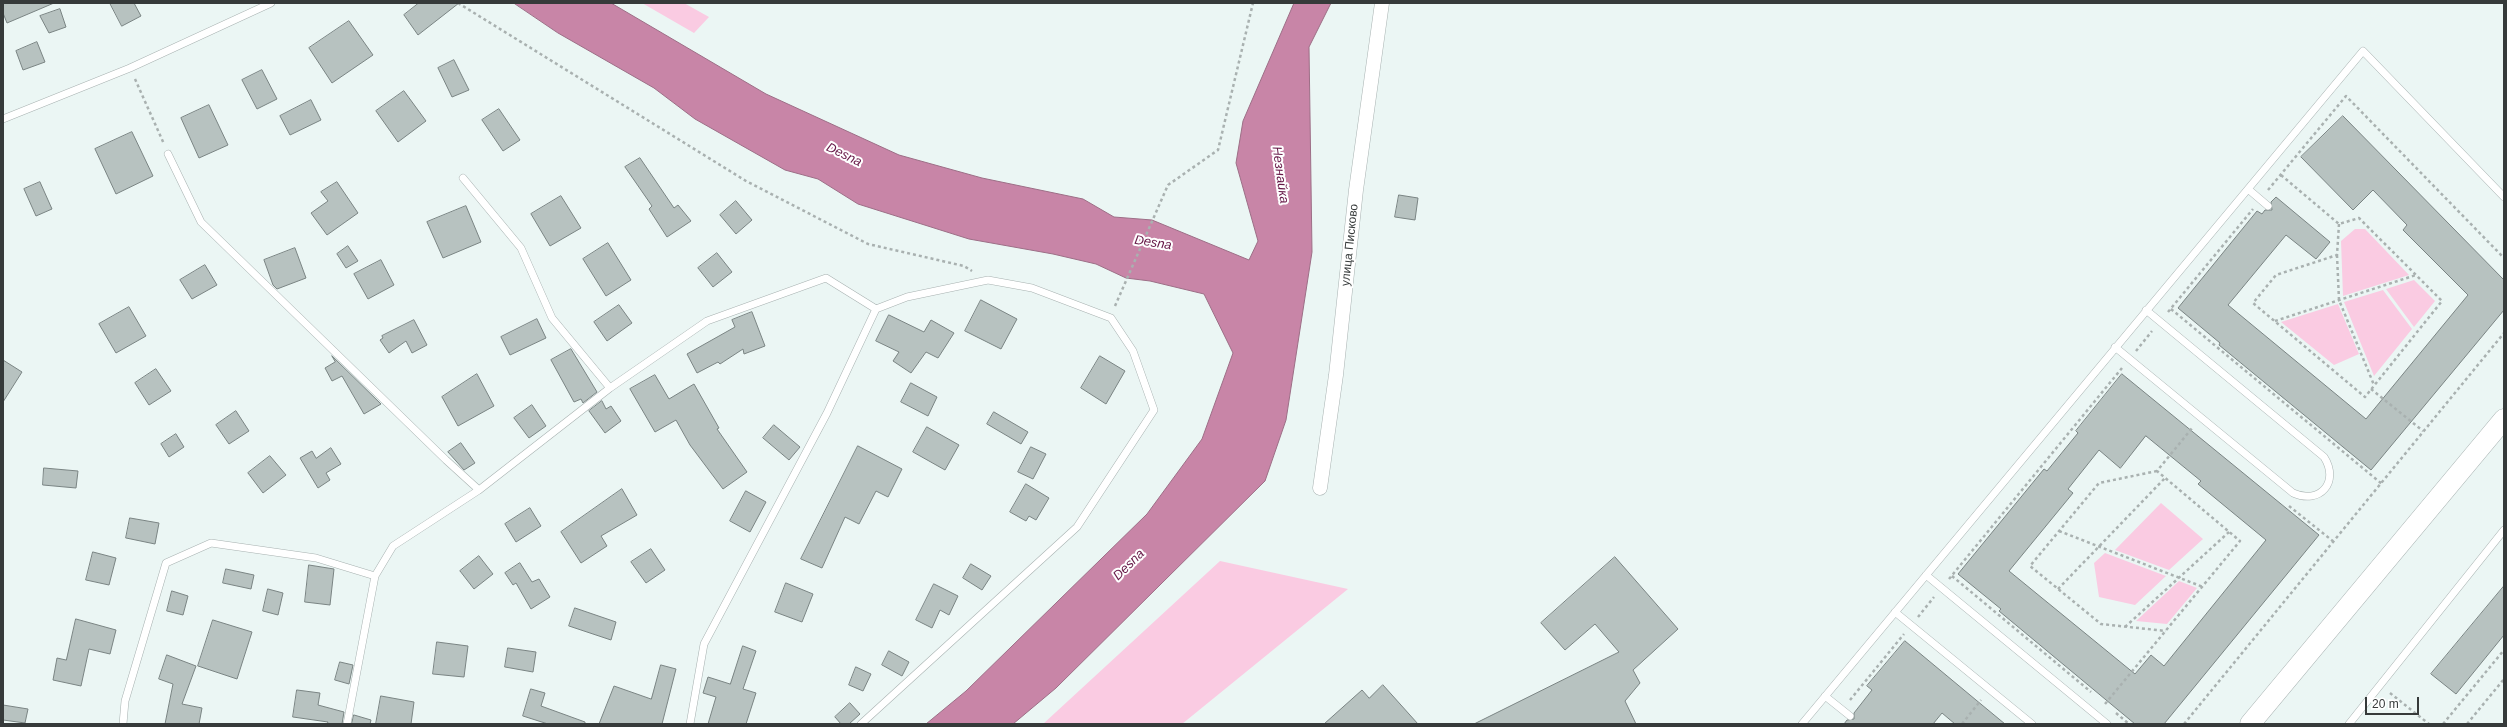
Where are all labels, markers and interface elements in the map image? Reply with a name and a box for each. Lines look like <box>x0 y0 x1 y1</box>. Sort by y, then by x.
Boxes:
water label: Desna <box>824 140 864 170</box>
water label: Незнайка <box>1268 145 1292 205</box>
street label: улица Писково <box>1339 203 1361 287</box>
water label: Desna <box>1133 232 1173 254</box>
water label: Desna <box>1110 546 1148 584</box>
scale bar <box>2367 689 2421 715</box>
text: 20 m <box>2372 697 2399 711</box>

